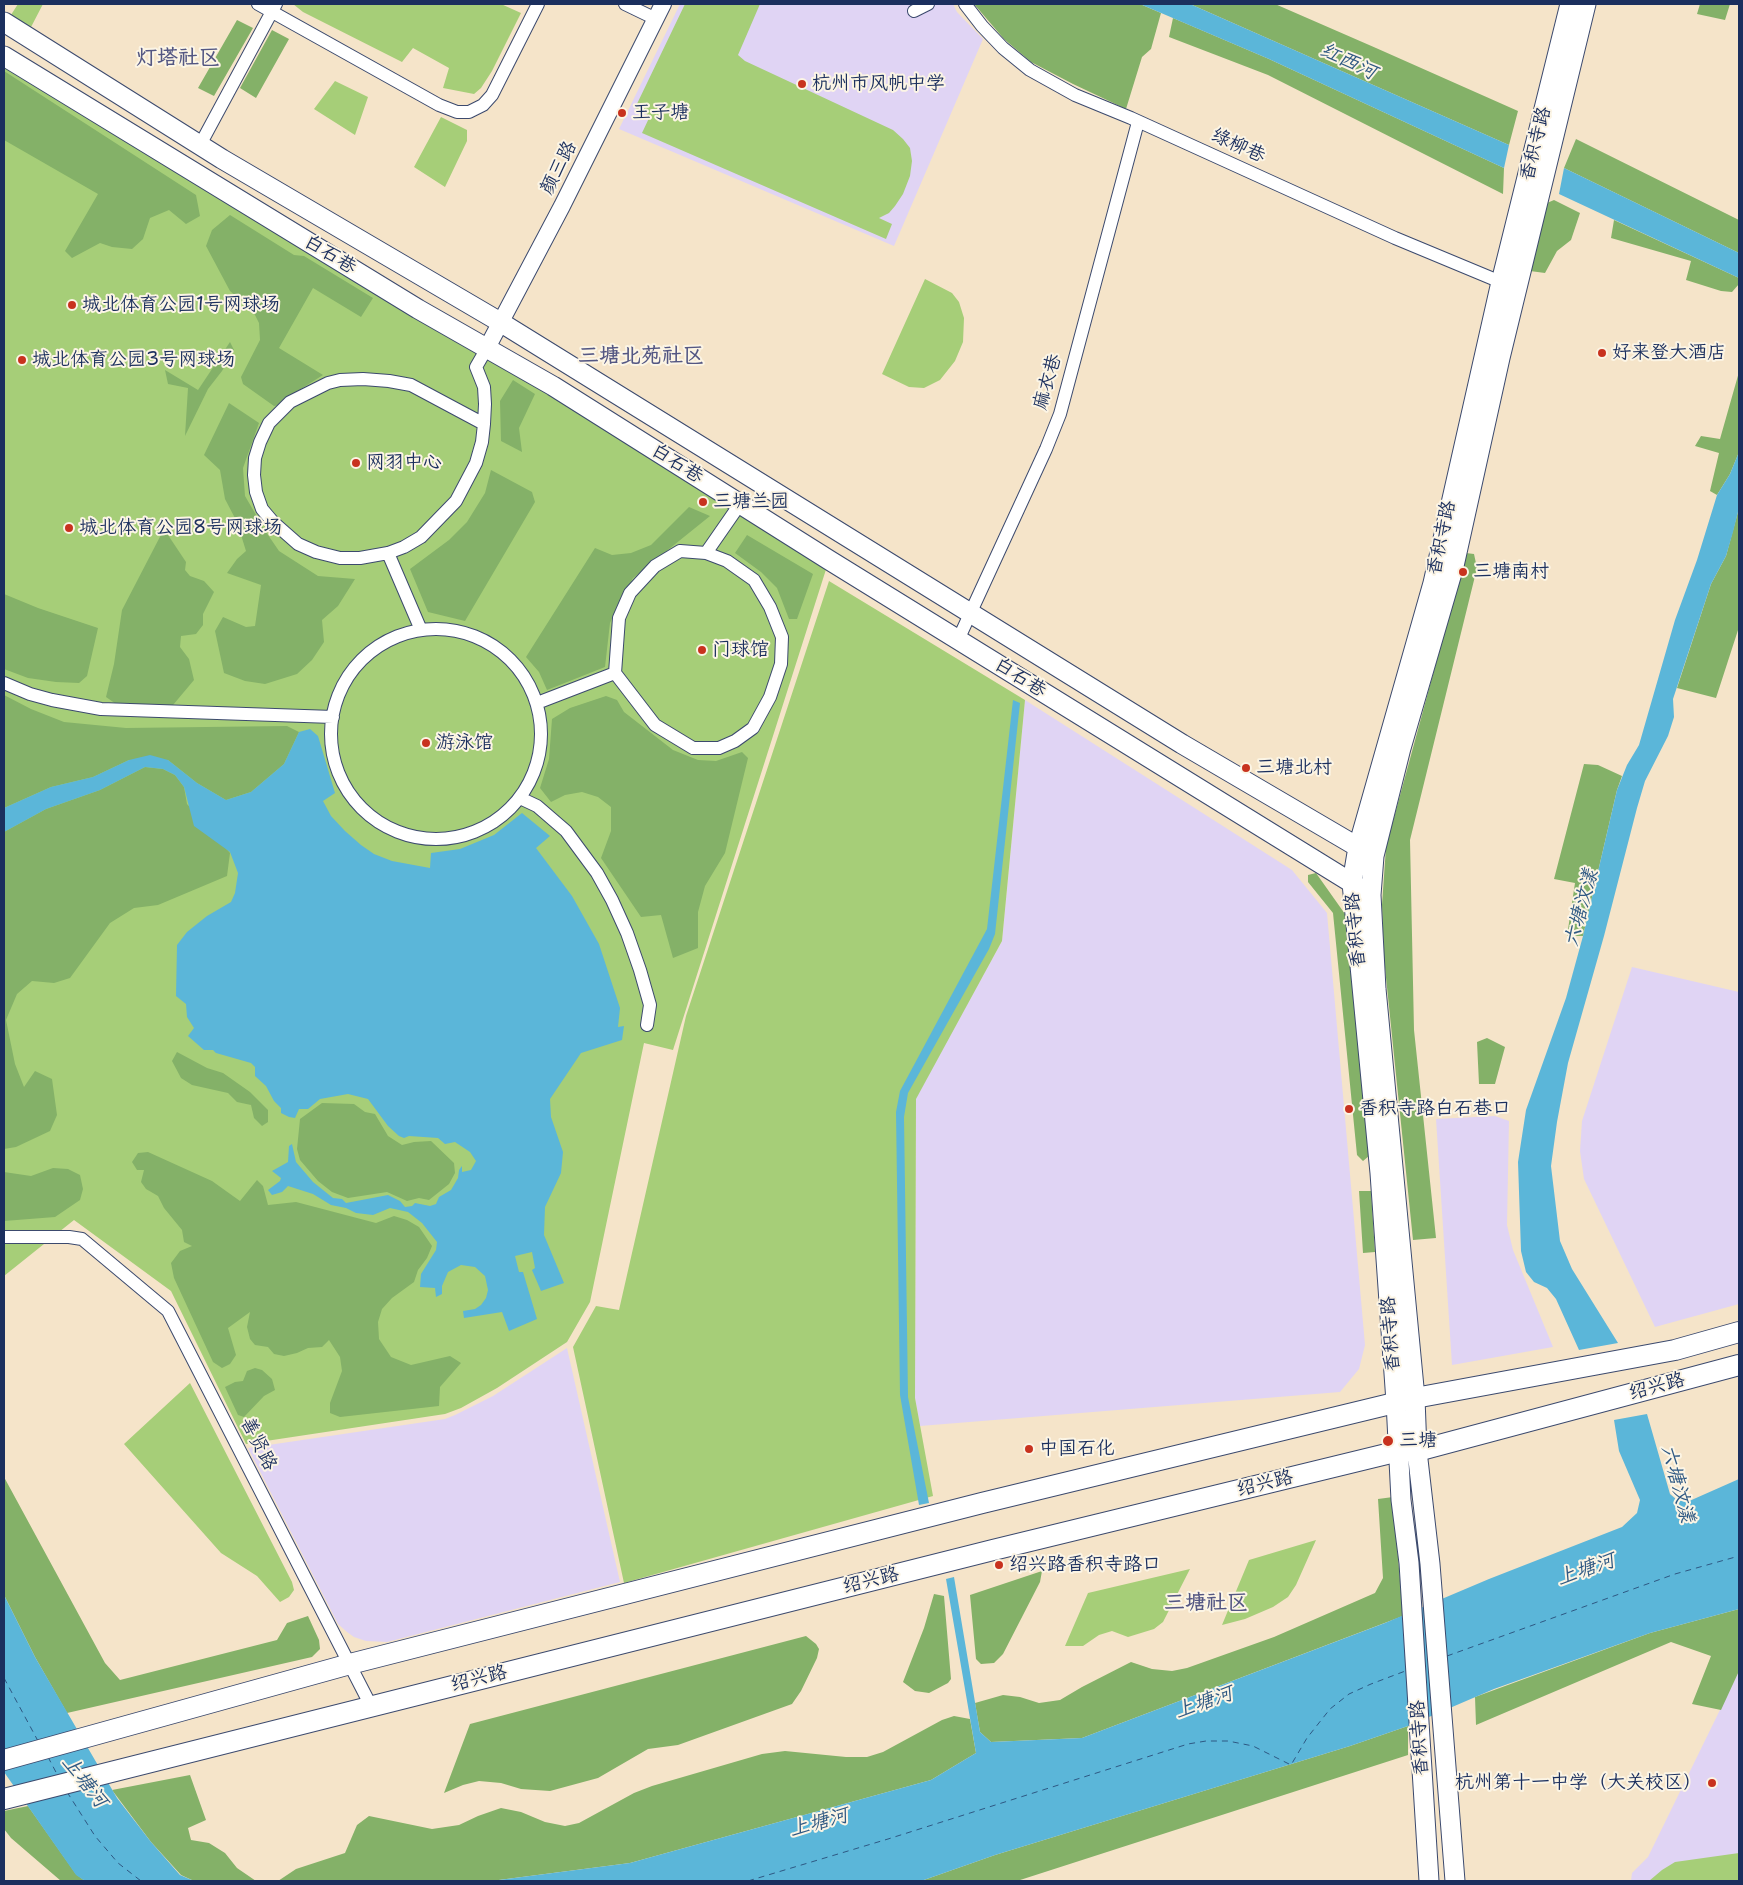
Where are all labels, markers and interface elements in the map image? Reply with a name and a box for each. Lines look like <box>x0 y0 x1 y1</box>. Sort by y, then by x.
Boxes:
water label: 红西河 <box>1316 38 1380 86</box>
district label: 灯塔社区 <box>136 46 220 72</box>
place label: 杭州市风帆中学 <box>812 73 945 95</box>
marker: 杭州市风帆中学 <box>796 78 808 90</box>
place label: 王子塘 <box>632 102 689 124</box>
street label: 香积寺路 <box>1516 104 1556 184</box>
marker: 王子塘 <box>616 107 628 119</box>
street label: 绿柳巷 <box>1207 124 1269 168</box>
street label: 颜三路 <box>536 137 582 199</box>
street label: 白石巷 <box>300 231 360 279</box>
place label: 城北体育公园1号网球场 <box>82 294 280 316</box>
marker: 城北体育公园1号网球场 <box>66 299 78 311</box>
place label: 好来登大酒店 <box>1612 342 1726 364</box>
district label: 三塘北苑社区 <box>578 344 704 370</box>
marker: 好来登大酒店 <box>1596 347 1608 359</box>
place label: 城北体育公园3号网球场 <box>32 349 235 371</box>
street label: 麻衣巷 <box>1029 351 1067 413</box>
marker: 城北体育公园3号网球场 <box>16 354 28 366</box>
street label: 白石巷 <box>647 439 707 489</box>
place label: 网羽中心 <box>366 452 442 474</box>
marker: 网羽中心 <box>350 457 362 469</box>
place label: 三塘兰园 <box>713 491 789 513</box>
marker: 三塘兰园 <box>697 496 709 508</box>
street label: 香积寺路 <box>1423 498 1461 578</box>
place label: 城北体育公园8号网球场 <box>79 517 282 539</box>
marker: 城北体育公园8号网球场 <box>63 522 75 534</box>
place label: 三塘南村 <box>1473 561 1549 583</box>
marker: 三塘南村 <box>1457 566 1469 578</box>
place label: 门球馆 <box>712 639 769 661</box>
marker: 门球馆 <box>696 644 708 656</box>
street label: 白石巷 <box>990 653 1050 703</box>
place label: 游泳馆 <box>436 732 493 754</box>
marker: 游泳馆 <box>420 737 432 749</box>
place label: 三塘北村 <box>1256 757 1332 779</box>
marker: 三塘北村 <box>1240 762 1252 774</box>
water label: 六塘汶漾 <box>1560 866 1604 950</box>
street label: 香积寺路 <box>1341 891 1371 969</box>
place label: 香积寺路白石巷口 <box>1359 1098 1511 1120</box>
marker: 香积寺路白石巷口 <box>1343 1103 1355 1115</box>
street label: 香积寺路 <box>1377 1295 1405 1373</box>
street label: 绍兴路 <box>1627 1369 1687 1405</box>
street label: 善贤路 <box>235 1413 281 1475</box>
place label: 三塘 <box>1399 1430 1437 1452</box>
marker: 三塘 <box>1381 1434 1395 1448</box>
place label: 中国石化 <box>1039 1438 1115 1460</box>
water label: 六塘汶漾 <box>1655 1442 1699 1526</box>
marker: 中国石化 <box>1023 1443 1035 1455</box>
street label: 绍兴路 <box>1235 1466 1295 1502</box>
water label: 上塘河 <box>1554 1549 1618 1591</box>
place label: 绍兴路香积寺路口 <box>1009 1554 1161 1576</box>
marker: 绍兴路香积寺路口 <box>993 1559 1005 1571</box>
street label: 绍兴路 <box>841 1563 901 1599</box>
district label: 三塘社区 <box>1164 1591 1248 1617</box>
street label: 绍兴路 <box>449 1661 509 1697</box>
water label: 上塘河 <box>1172 1682 1236 1724</box>
street label: 香积寺路 <box>1407 1699 1433 1777</box>
water label: 上塘河 <box>56 1751 112 1813</box>
place label: 杭州第十一中学（大关校区） <box>1455 1772 1702 1794</box>
marker: 杭州第十一中学（大关校区） <box>1706 1777 1718 1789</box>
water label: 上塘河 <box>787 1804 851 1842</box>

